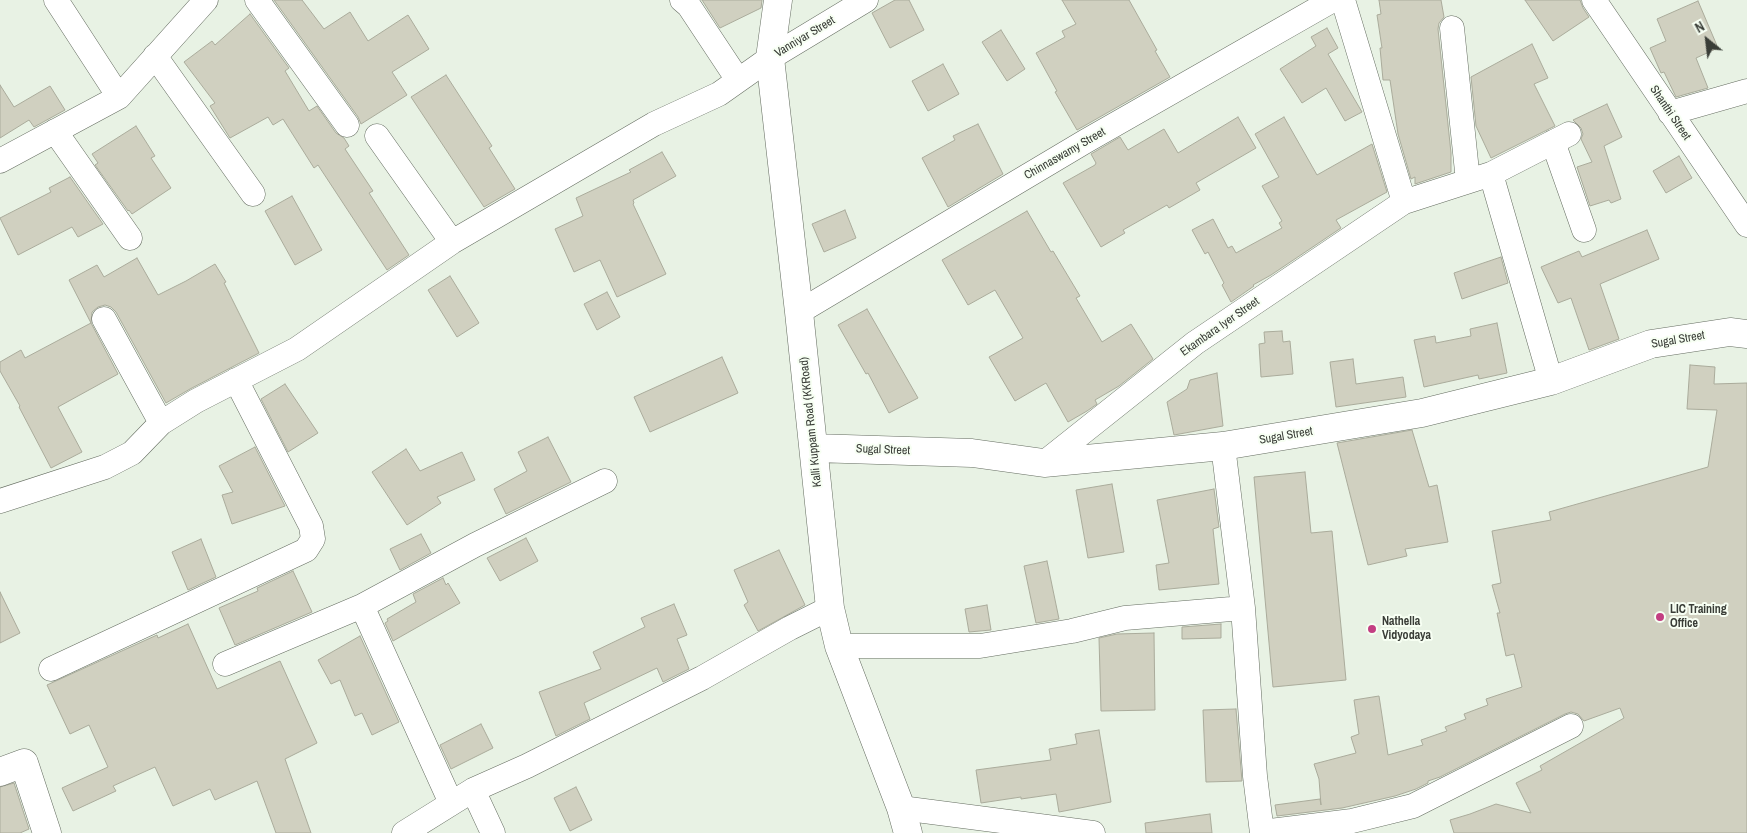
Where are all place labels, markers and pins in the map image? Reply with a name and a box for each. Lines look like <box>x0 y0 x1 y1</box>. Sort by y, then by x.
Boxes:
place label: LIC Training Office <box>1670 603 1727 631</box>
marker: LIC Training Office <box>1654 611 1666 623</box>
place label: Nathella Vidyodaya <box>1382 615 1431 643</box>
marker: Nathella Vidyodaya <box>1366 623 1378 635</box>

